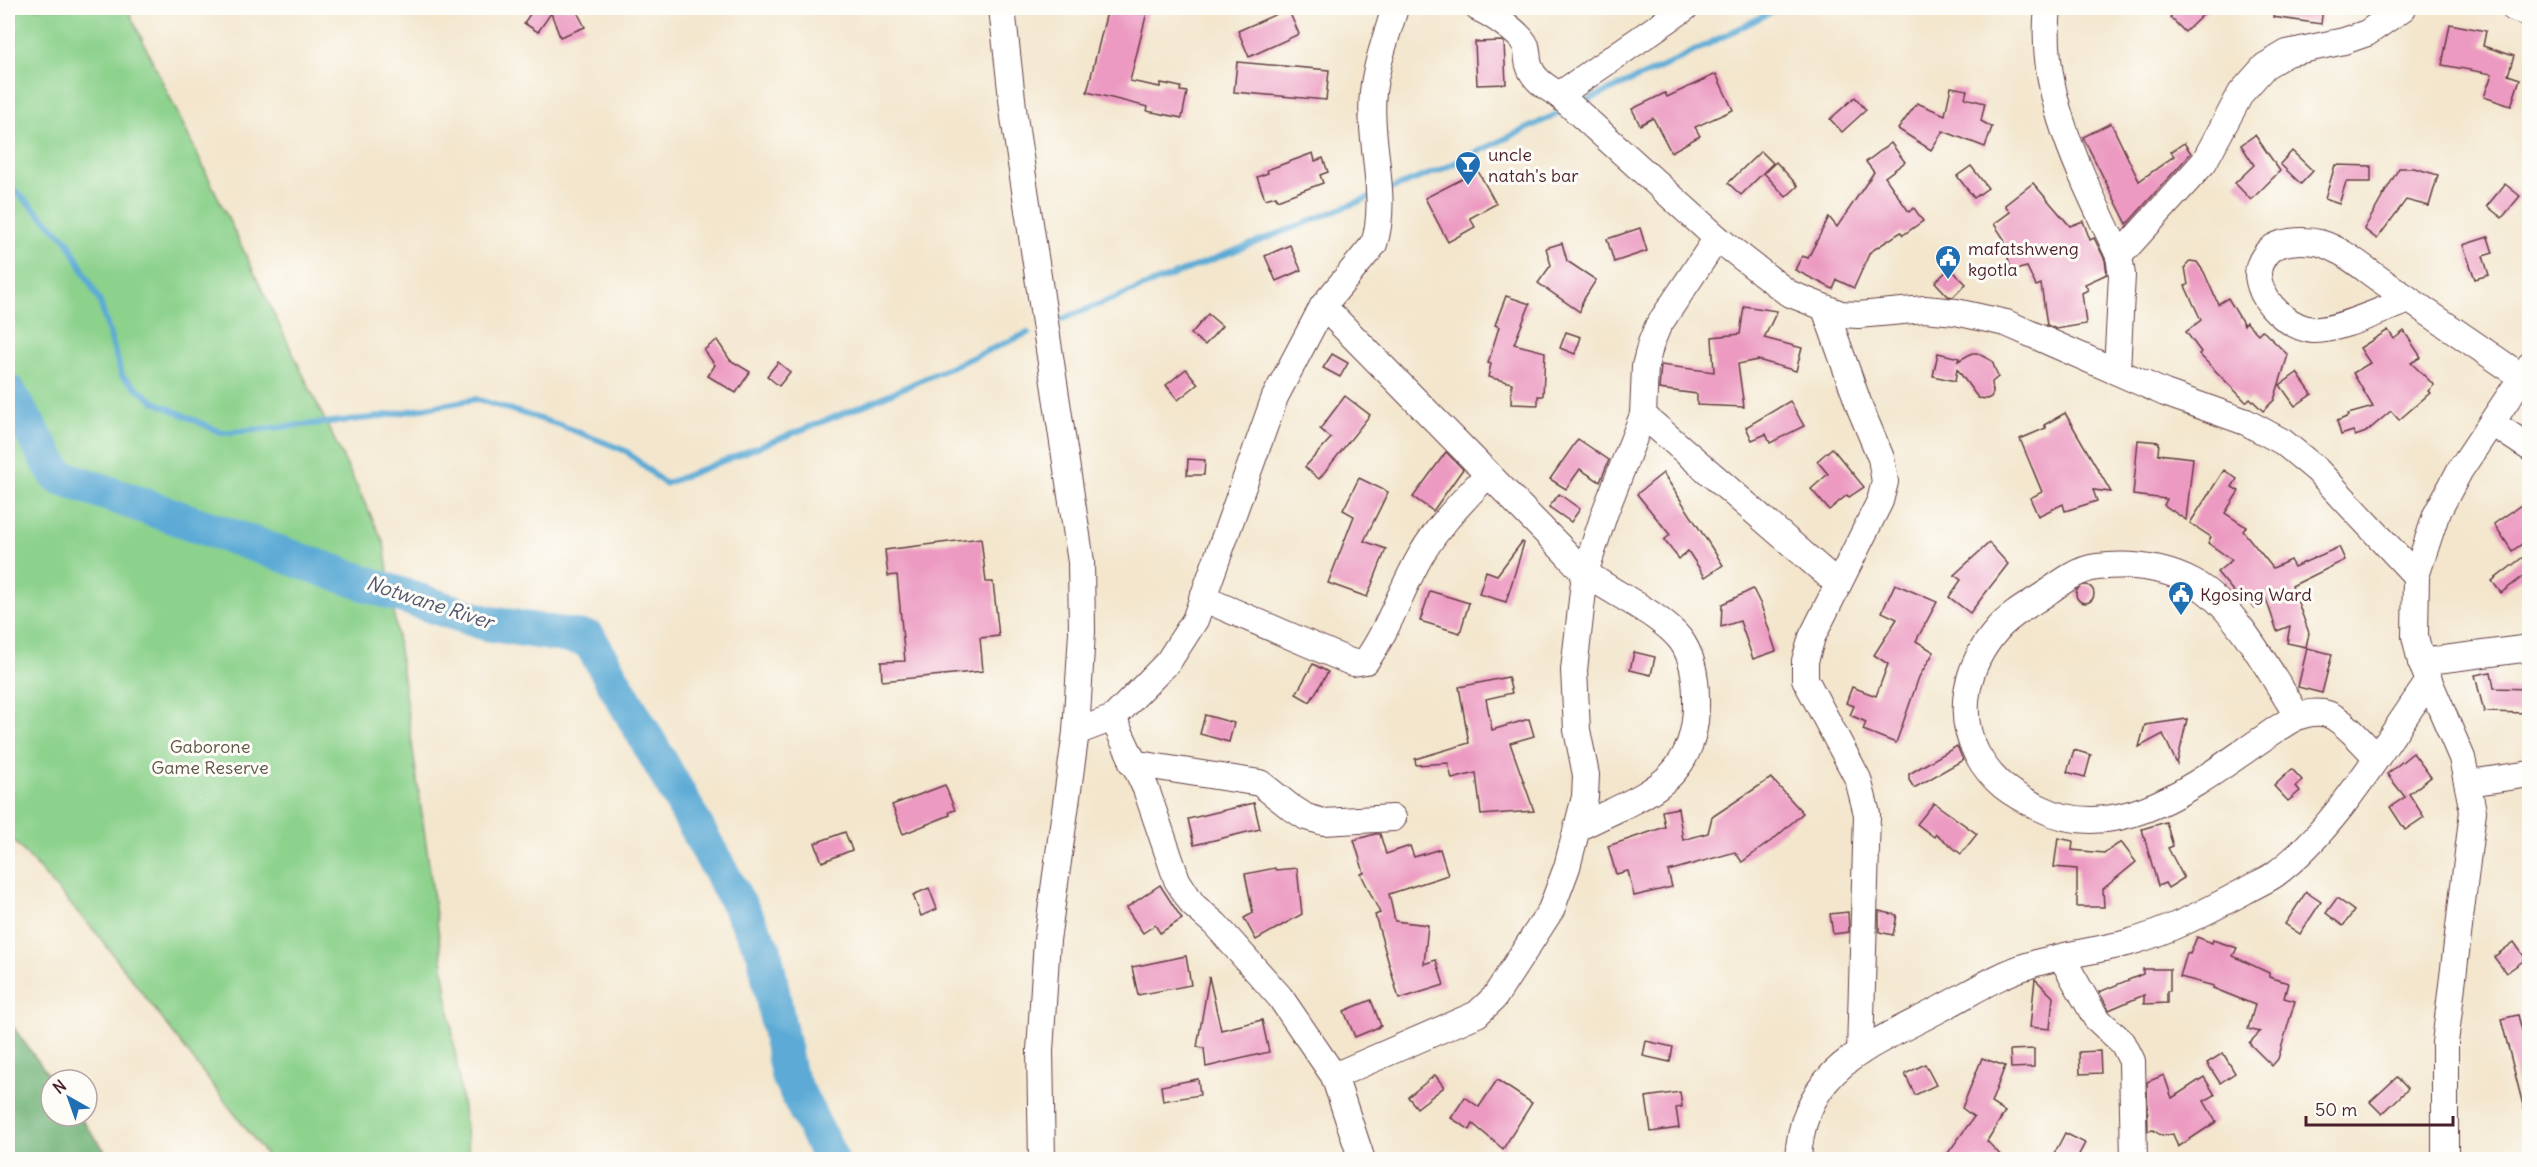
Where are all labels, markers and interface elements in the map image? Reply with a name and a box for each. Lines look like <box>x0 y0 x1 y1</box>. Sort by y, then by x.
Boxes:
place label: uncle natah's bar <box>1488 143 1579 187</box>
bar icon: uncle natah's bar <box>1453 149 1483 187</box>
place label: mafatshweng kgotla <box>1968 237 2079 281</box>
public building icon: mafatshweng kgotla <box>1933 243 1963 281</box>
water label: Notwane River <box>364 570 499 635</box>
public building icon: Kgosing Ward <box>2166 579 2196 617</box>
place label: Kgosing Ward <box>2200 583 2312 606</box>
park label: Gaborone Game Reserve <box>151 735 269 779</box>
north arrow <box>39 1068 99 1128</box>
text: N <box>49 1075 70 1098</box>
scale bar <box>2306 1089 2453 1127</box>
text: 50 m <box>2315 1098 2357 1121</box>

